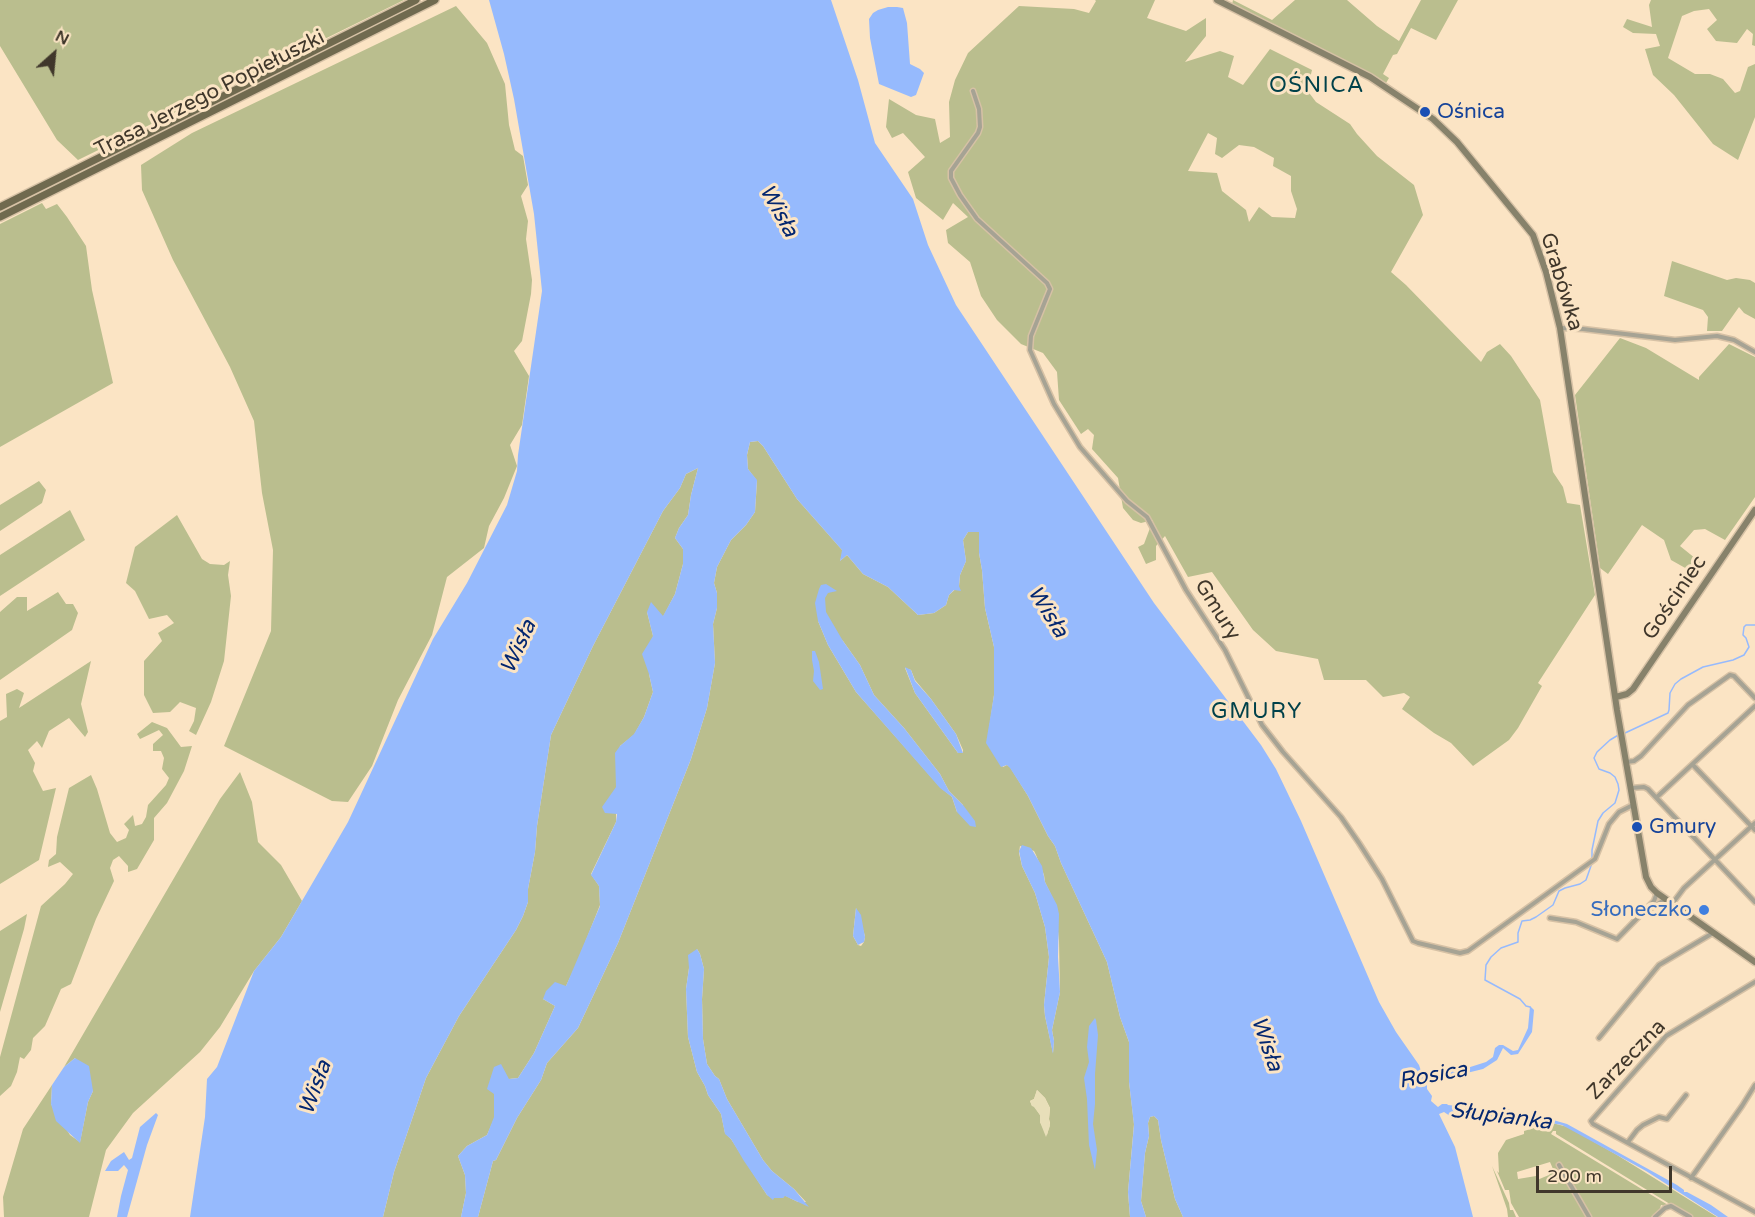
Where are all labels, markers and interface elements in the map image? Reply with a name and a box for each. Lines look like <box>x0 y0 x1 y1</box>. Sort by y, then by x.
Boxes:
north arrow <box>24 24 84 84</box>
street label: Trasa Jerzego Popiełuszki <box>91 25 329 163</box>
text: N <box>52 26 72 50</box>
district label: OŚNICA <box>1269 73 1365 99</box>
place label: Ośnica <box>1437 99 1505 125</box>
marker: Ośnica <box>1418 105 1432 119</box>
water label: Wisła <box>753 180 803 242</box>
street label: Grabówka <box>1534 230 1588 334</box>
street label: Gościniec <box>1638 551 1712 645</box>
street label: Gmury <box>1189 575 1245 645</box>
water label: Wisła <box>1021 581 1073 643</box>
water label: Wisła <box>495 616 543 678</box>
district label: GMURY <box>1211 699 1303 725</box>
place label: Gmury <box>1649 814 1716 840</box>
marker: Gmury <box>1630 820 1644 834</box>
place label: Słoneczko <box>1591 897 1692 923</box>
marker: Słoneczko <box>1697 903 1711 917</box>
water label: Wisła <box>1244 1013 1288 1075</box>
street label: Zarzeczna <box>1583 1015 1671 1105</box>
water label: Wisła <box>294 1057 338 1119</box>
water label: Rosica <box>1397 1057 1469 1095</box>
water label: Słupianka <box>1449 1098 1553 1136</box>
scale bar <box>1539 1154 1676 1192</box>
text: 200 m <box>1547 1165 1602 1187</box>

